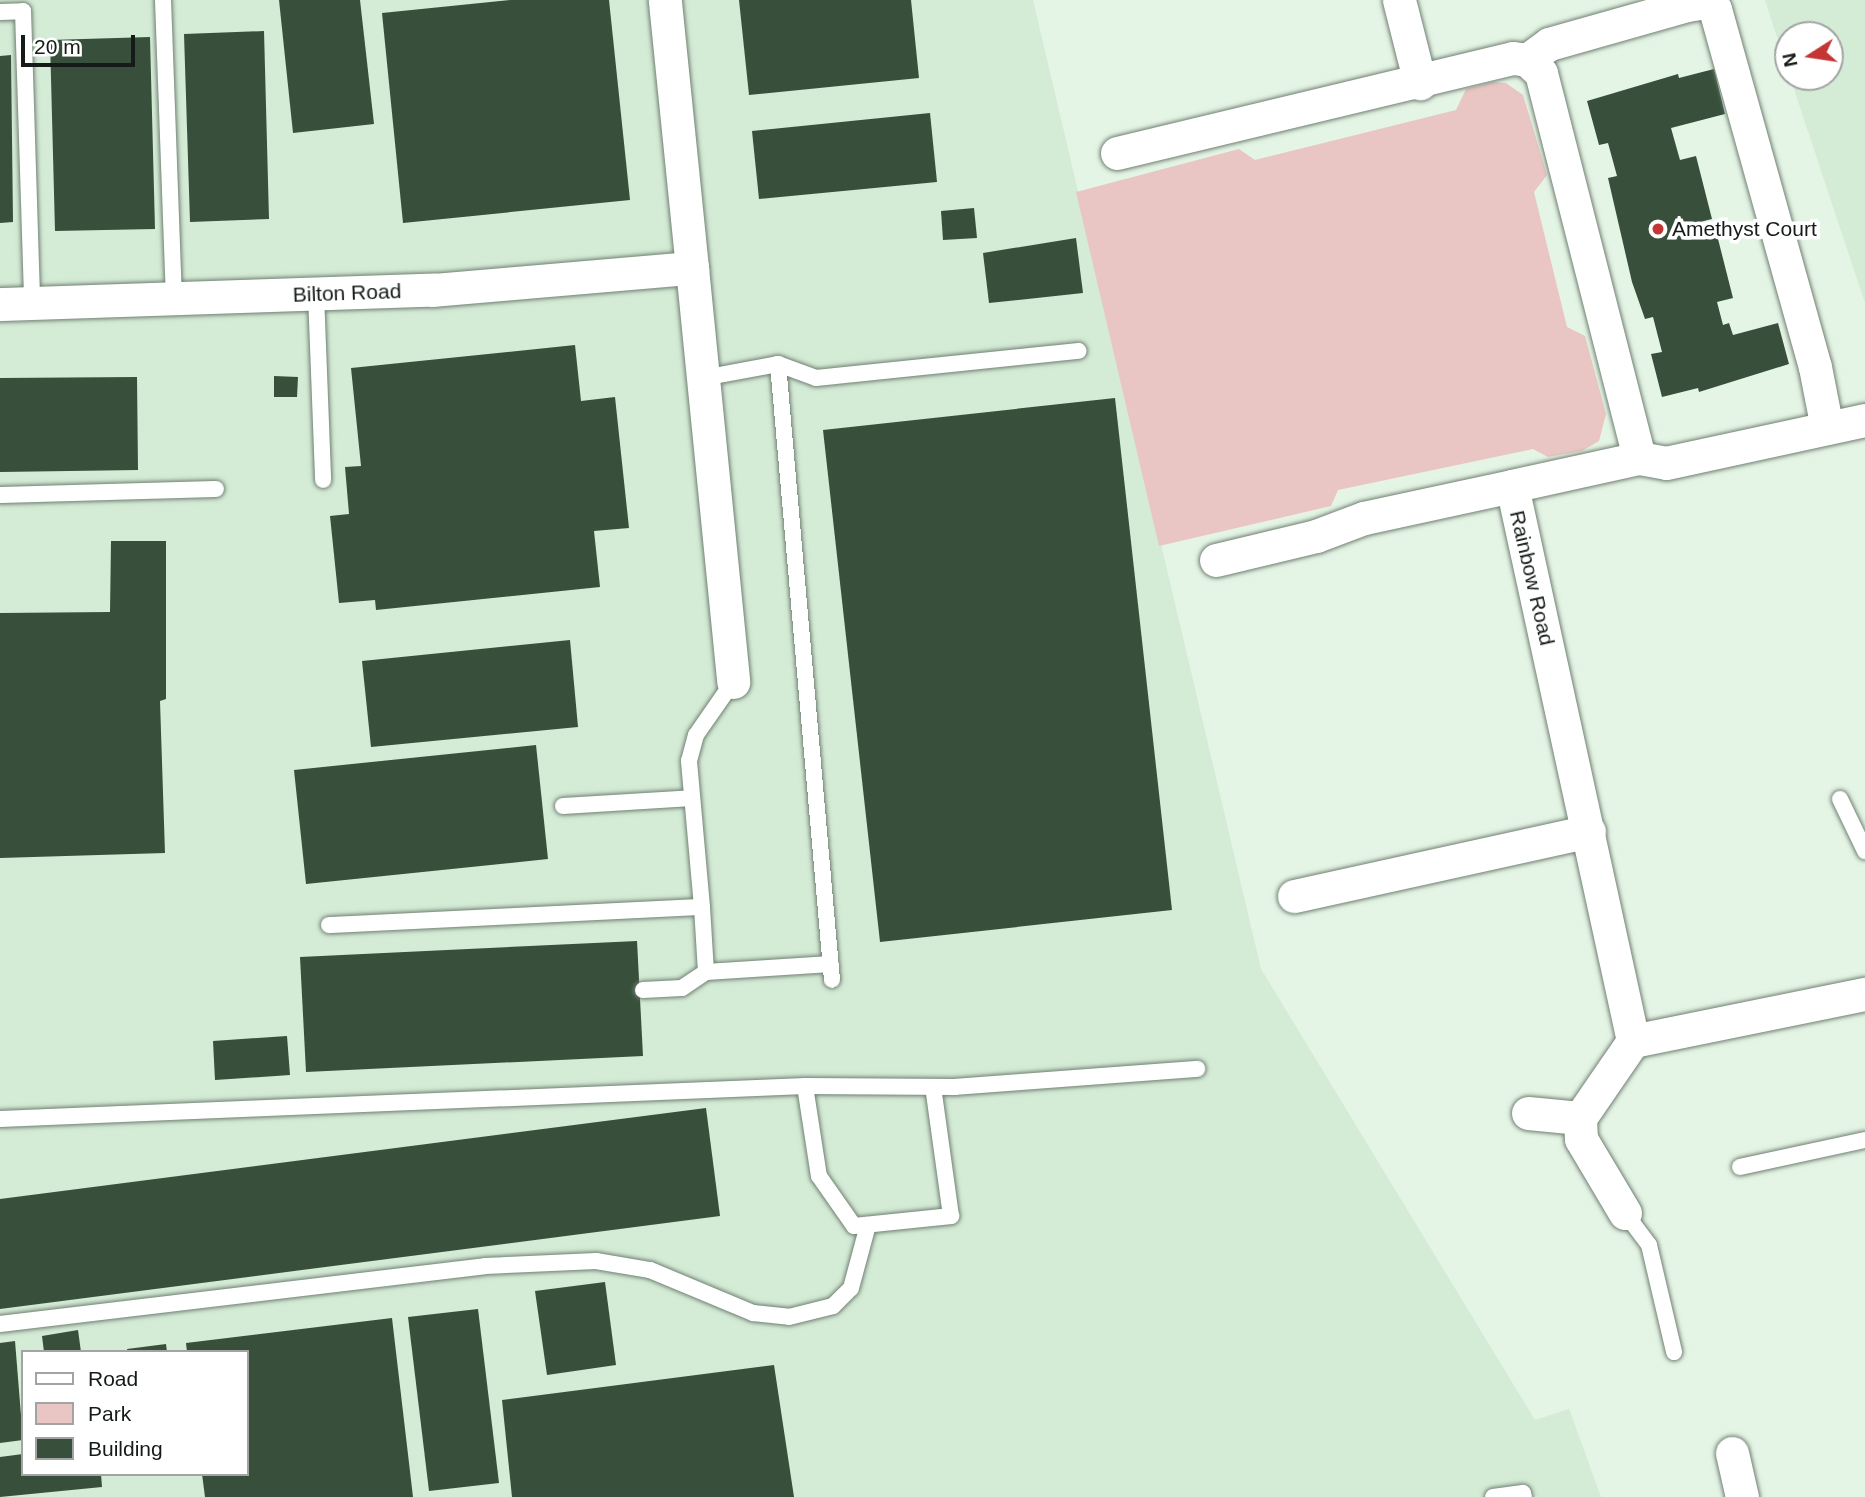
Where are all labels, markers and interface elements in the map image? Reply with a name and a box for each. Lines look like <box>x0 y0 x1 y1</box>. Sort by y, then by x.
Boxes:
scale bar <box>24 21 138 65</box>
north arrow <box>1774 21 1844 91</box>
text: 20 m <box>34 35 81 58</box>
text: N <box>1778 51 1802 69</box>
place label: Amethyst Court <box>1672 216 1817 242</box>
marker: Amethyst Court <box>1650 221 1666 237</box>
street label: Bilton Road <box>292 279 402 307</box>
street label: Rainbow Road <box>1504 508 1560 648</box>
legend <box>21 1350 248 1476</box>
text: Road <box>88 1367 138 1390</box>
text: Park <box>88 1402 131 1425</box>
text: Building <box>88 1437 163 1460</box>

